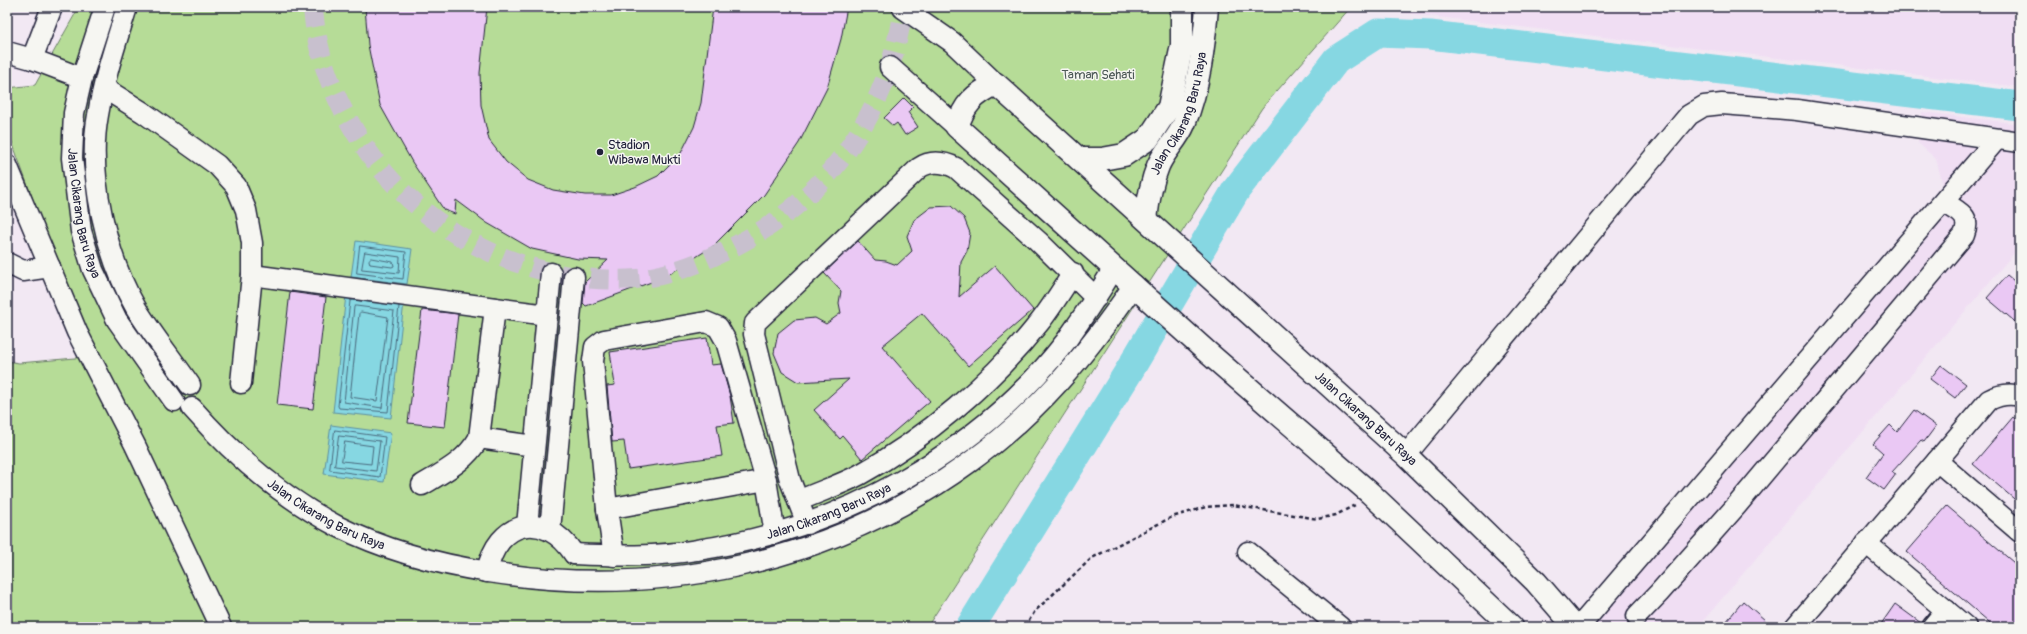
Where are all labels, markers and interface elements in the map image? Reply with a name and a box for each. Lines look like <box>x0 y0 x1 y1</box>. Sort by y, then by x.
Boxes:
street label: Jalan Cikarang Baru Raya <box>1147 51 1210 177</box>
park label: Taman Sehati <box>1061 67 1135 83</box>
place label: Stadion Wibawa Mukti <box>608 137 680 168</box>
marker: Stadion Wibawa Mukti <box>595 147 605 157</box>
street label: Jalan Cikarang Baru Raya <box>64 148 104 281</box>
street label: Jalan Cikarang Baru Raya <box>1311 368 1420 469</box>
street label: Jalan Cikarang Baru Raya <box>264 475 387 554</box>
street label: Jalan Cikarang Baru Raya <box>765 480 894 543</box>

